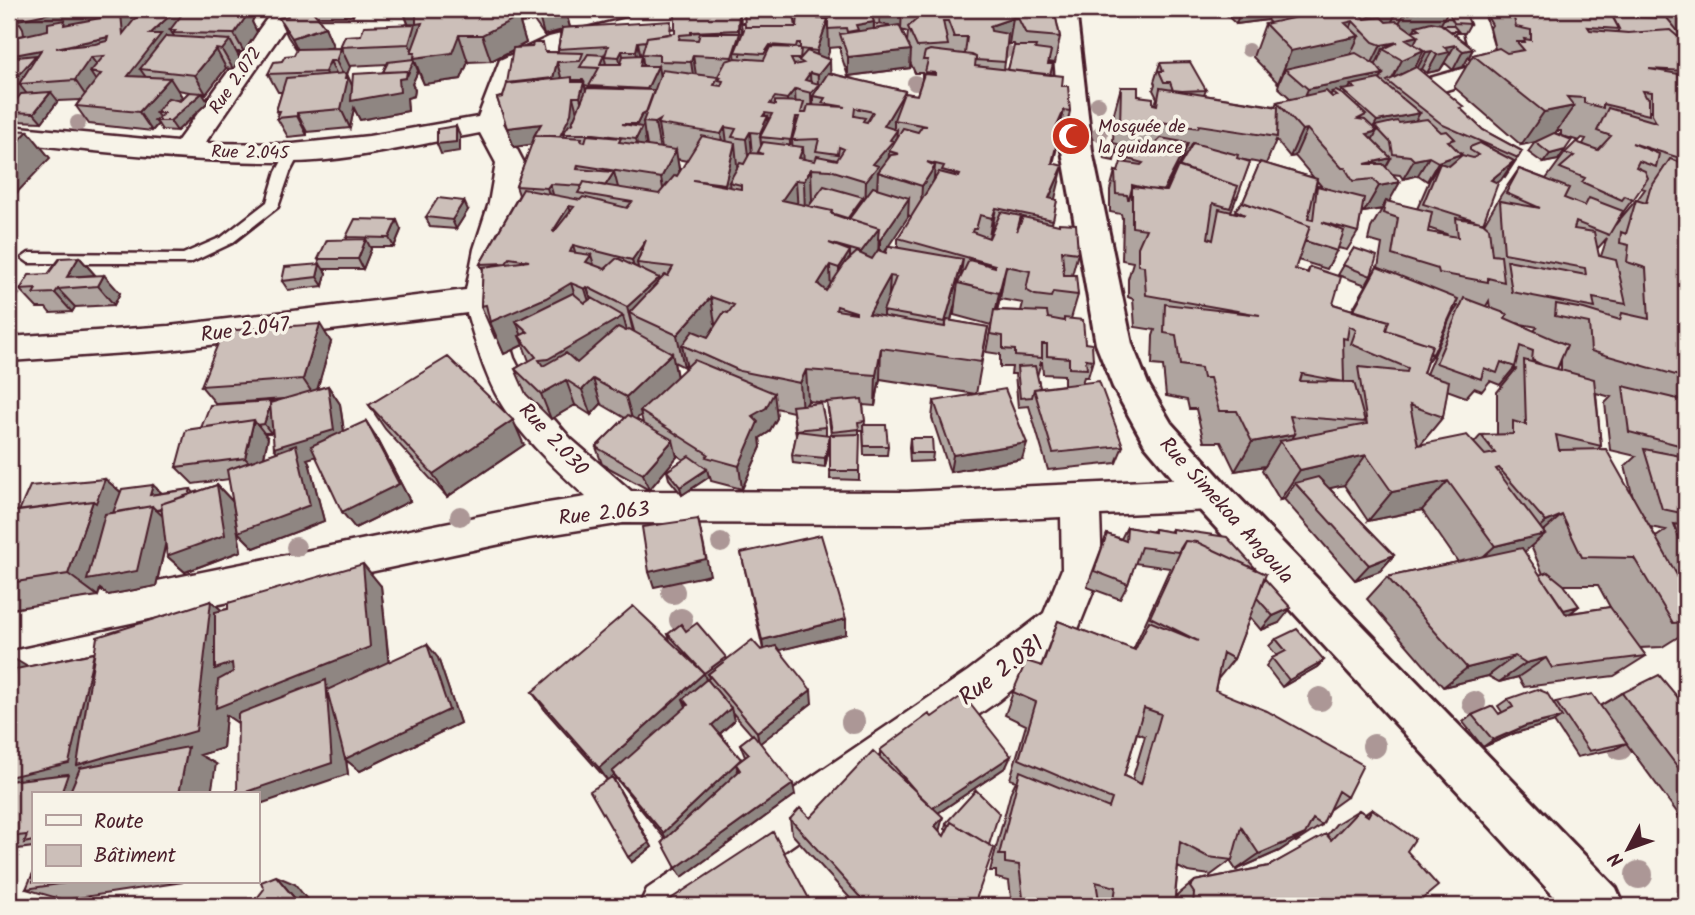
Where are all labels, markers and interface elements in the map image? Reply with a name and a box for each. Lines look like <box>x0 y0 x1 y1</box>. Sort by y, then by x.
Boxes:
street label: Rue 2.072 <box>202 41 270 121</box>
place label: Mosquée de la guidance <box>1098 113 1186 163</box>
mosque icon: Mosquée de la guidance <box>1050 115 1092 157</box>
street label: Rue 2.045 <box>211 138 290 169</box>
street label: Rue 2.047 <box>199 309 293 352</box>
street label: Rue 2.030 <box>510 396 596 484</box>
street label: Rue Simekoa Angoula <box>1150 430 1301 592</box>
street label: Rue 2.063 <box>557 493 651 536</box>
street label: Rue 2.081 <box>950 626 1053 717</box>
legend <box>32 792 259 884</box>
text: Route <box>94 806 144 839</box>
north arrow <box>1594 814 1664 884</box>
text: Bâtiment <box>94 840 177 873</box>
text: N <box>1601 844 1632 873</box>

